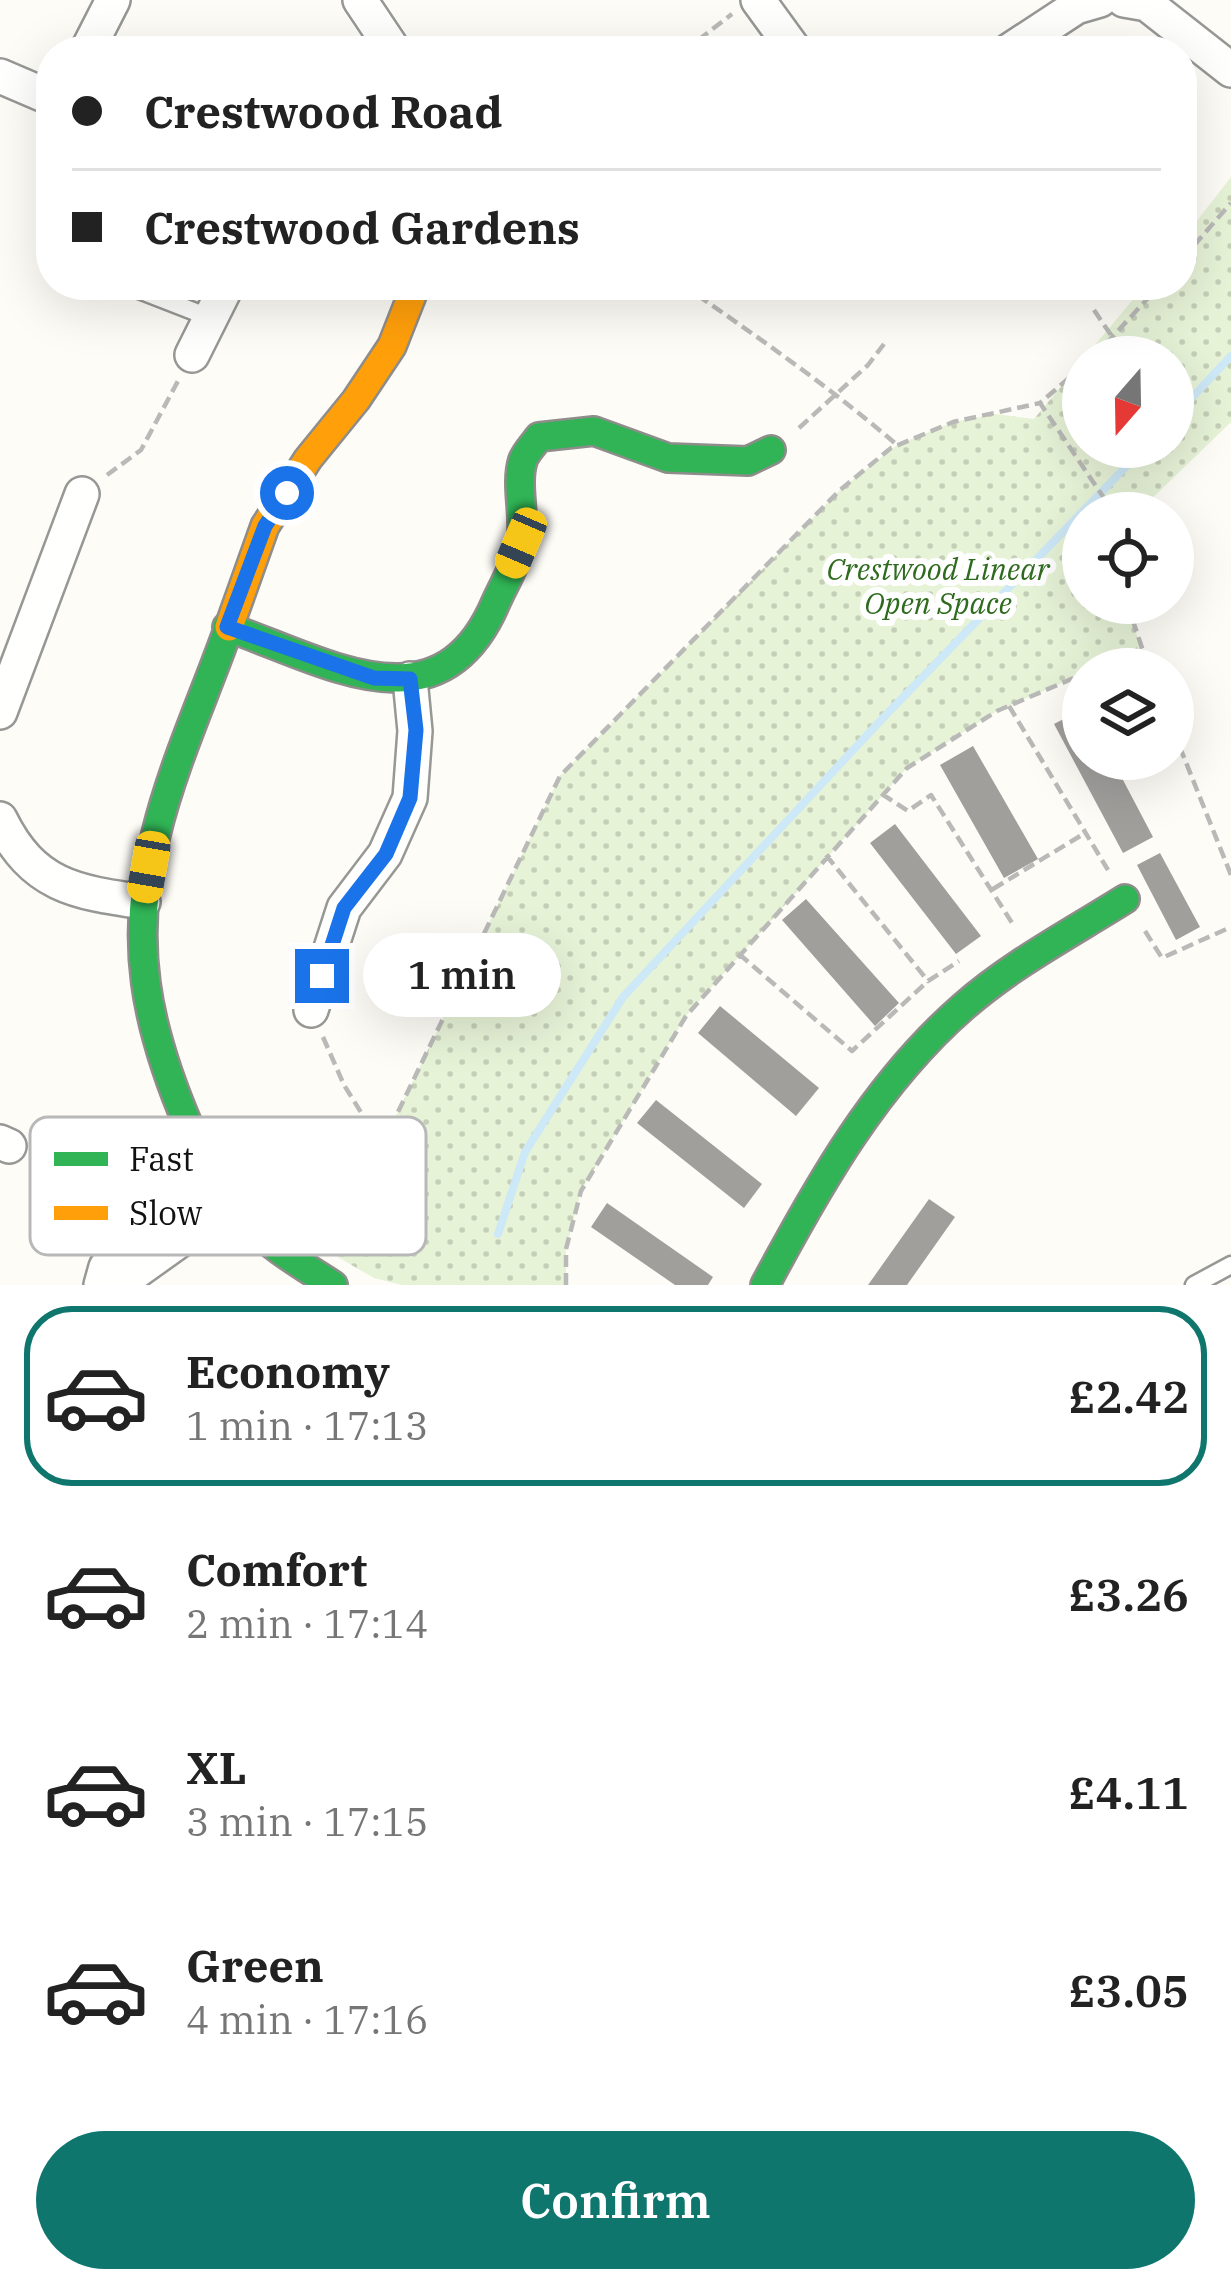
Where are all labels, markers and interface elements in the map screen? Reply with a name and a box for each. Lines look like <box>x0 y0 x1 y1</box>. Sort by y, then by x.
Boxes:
text: Crestwood Road <box>144 82 503 140</box>
text: Crestwood Gardens <box>144 198 580 256</box>
north arrow <box>1062 336 1194 468</box>
map controls <box>1062 336 1194 780</box>
route start <box>260 466 314 520</box>
button: locate <box>1062 492 1194 624</box>
car <box>490 503 552 583</box>
park label: Crestwood Linear Open Space <box>826 549 1050 622</box>
button: layers <box>1062 648 1194 780</box>
car <box>125 828 173 906</box>
callout: 1 min <box>364 934 562 1018</box>
route end <box>295 949 349 1003</box>
text: 1 min <box>408 949 516 1000</box>
legend <box>30 1117 426 1255</box>
text: Fast <box>129 1137 194 1180</box>
text: Slow <box>129 1191 203 1234</box>
icon: car <box>42 1342 150 1450</box>
text: Economy <box>186 1342 390 1400</box>
text: £2.42 <box>1069 1367 1189 1425</box>
text: 1 min · 17:13 <box>186 1400 428 1451</box>
icon: car <box>42 1540 150 1648</box>
text: Comfort <box>186 1540 367 1598</box>
text: £3.26 <box>1069 1565 1189 1623</box>
text: 2 min · 17:14 <box>186 1598 428 1649</box>
icon: car <box>42 1738 150 1846</box>
text: XL <box>186 1738 247 1796</box>
text: £4.11 <box>1069 1763 1189 1821</box>
text: 3 min · 17:15 <box>186 1796 428 1847</box>
icon: car <box>42 1936 150 2044</box>
text: Green <box>186 1936 324 1994</box>
text: £3.05 <box>1069 1961 1189 2019</box>
text: 4 min · 17:16 <box>186 1994 428 2045</box>
button: Confirm <box>36 2131 1195 2269</box>

